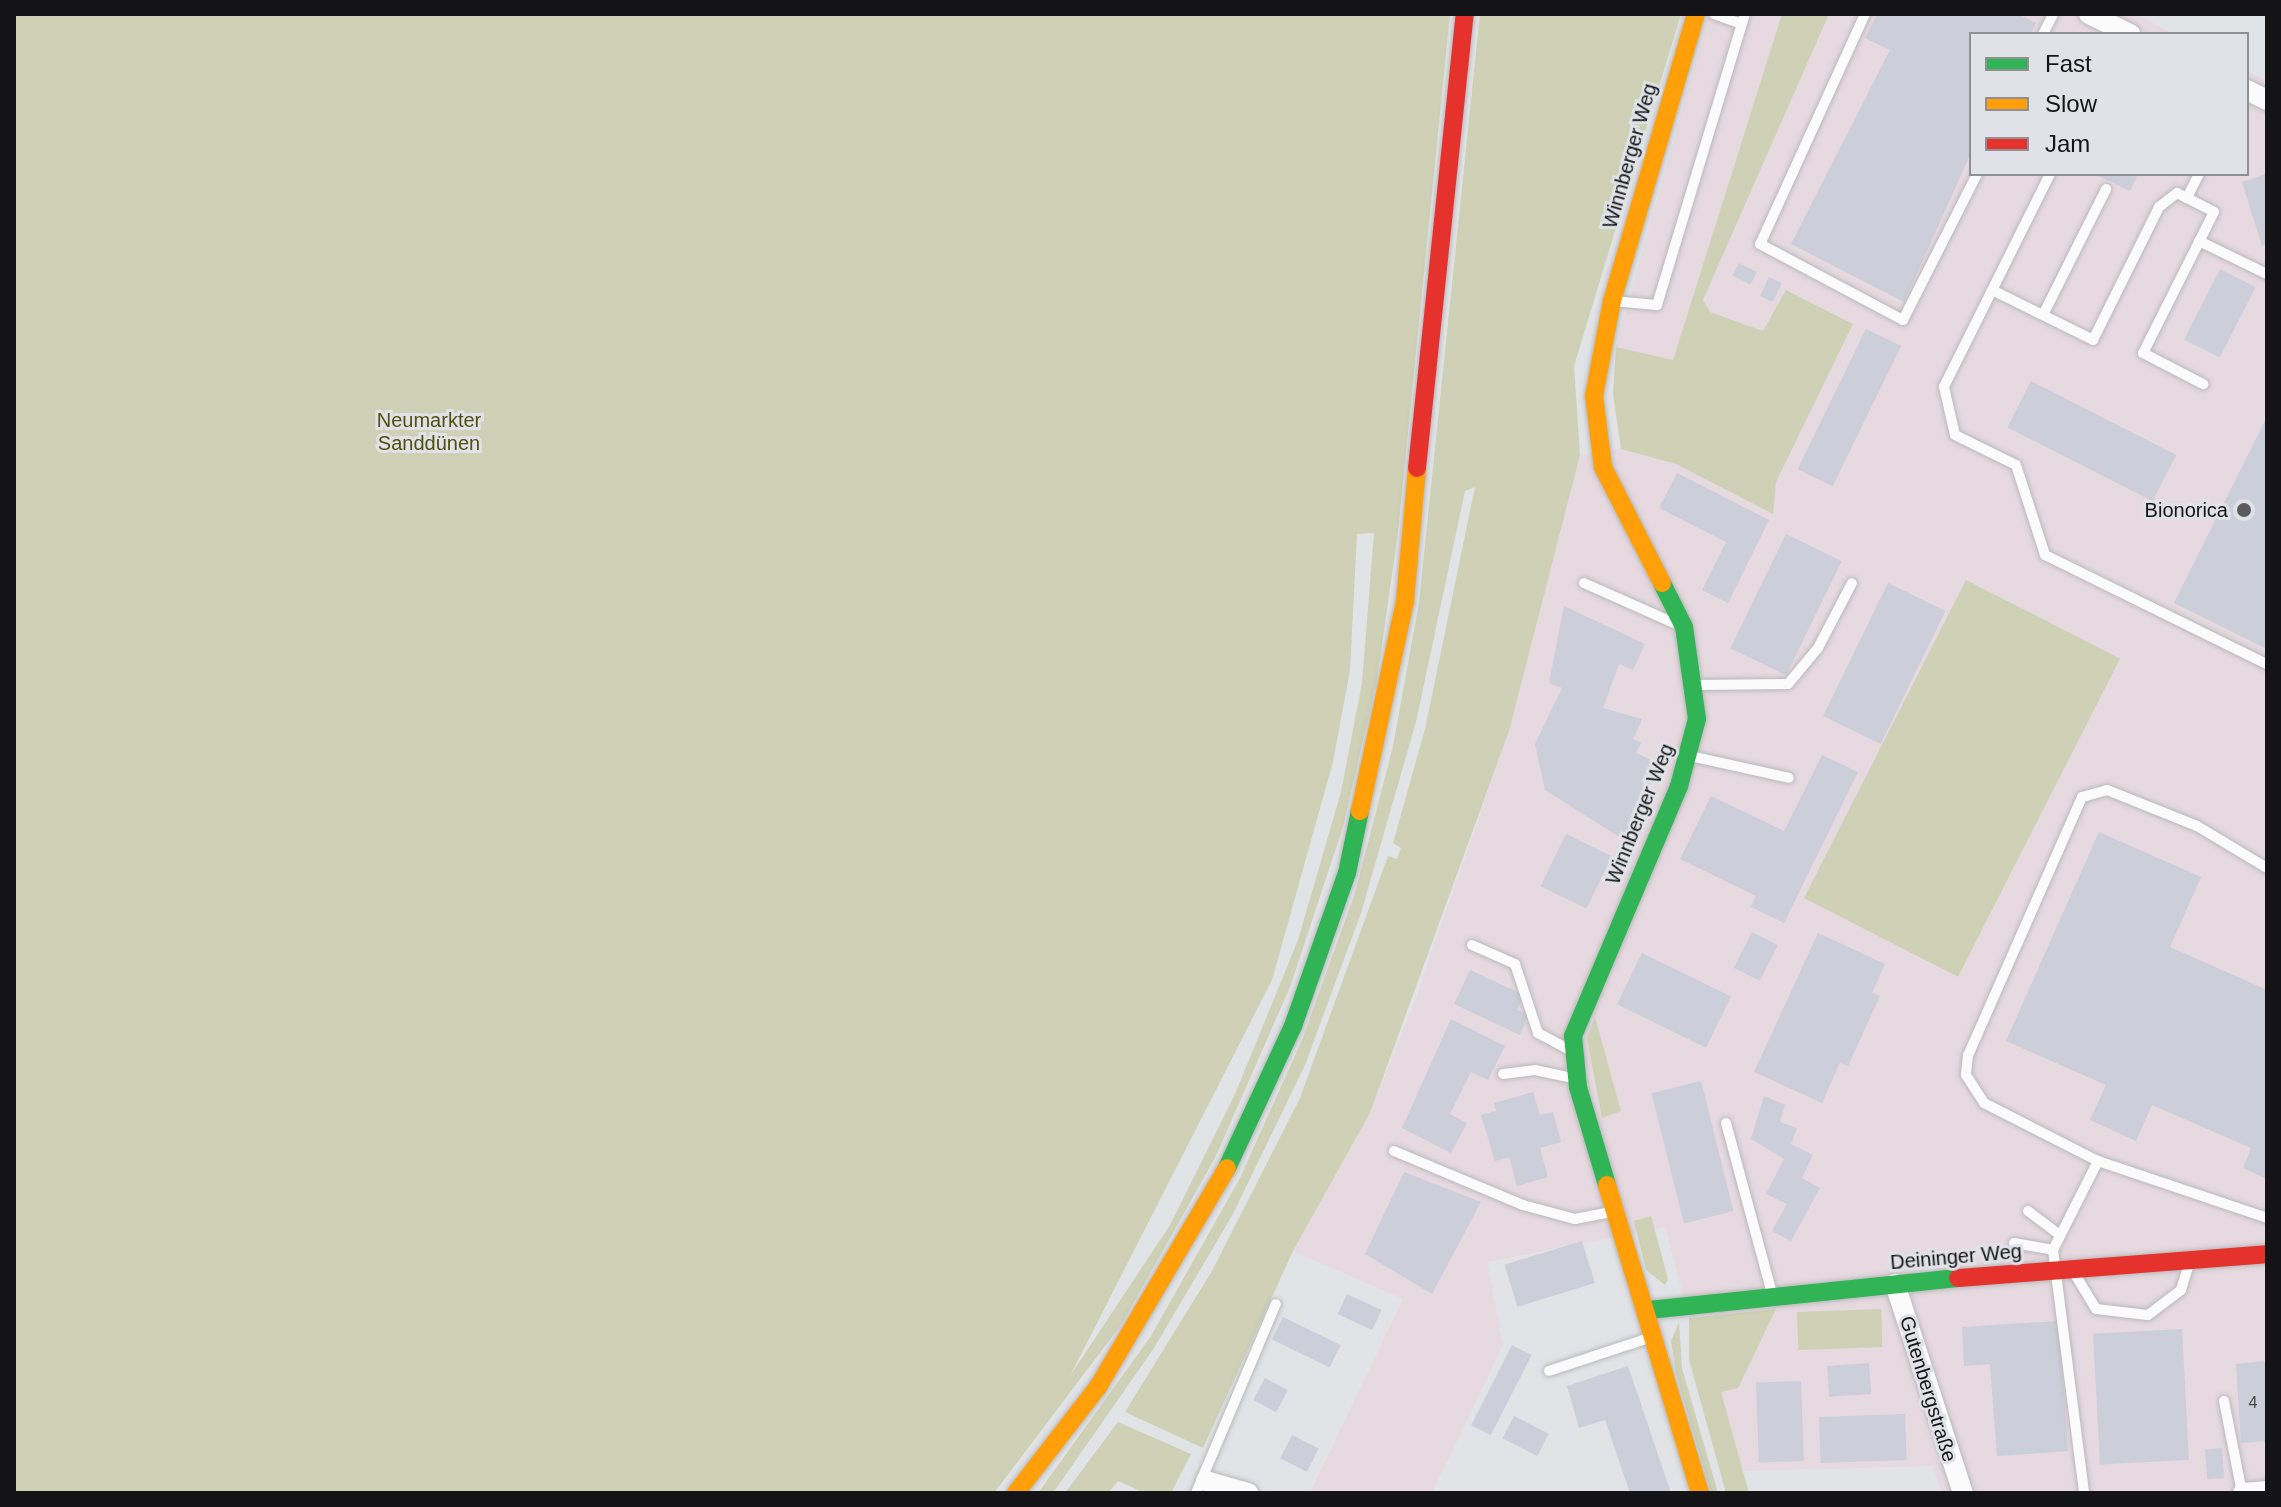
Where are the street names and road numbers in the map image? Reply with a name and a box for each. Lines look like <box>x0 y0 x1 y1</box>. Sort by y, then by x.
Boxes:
street label: Winnberger Weg <box>1598 81 1662 231</box>
street label: Winnberger Weg <box>1601 740 1679 888</box>
street label: Deininger Weg <box>1889 1239 2023 1275</box>
street label: Gutenbergstraße <box>1894 1313 1962 1465</box>

